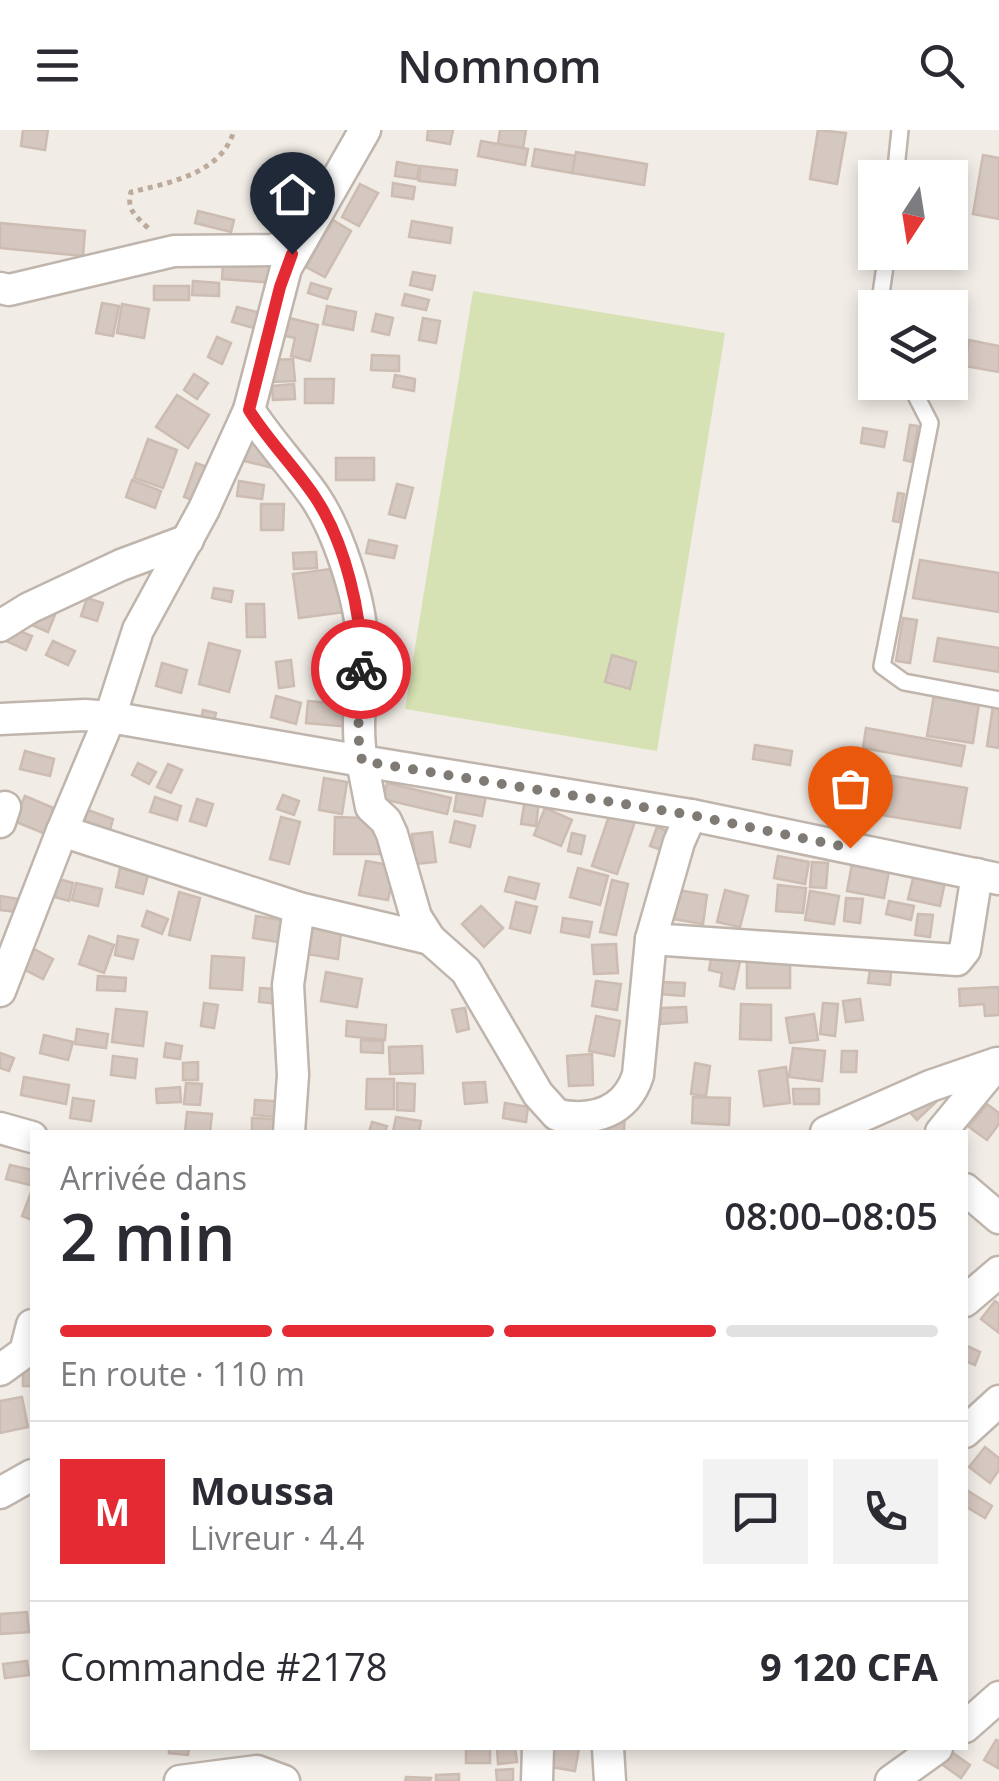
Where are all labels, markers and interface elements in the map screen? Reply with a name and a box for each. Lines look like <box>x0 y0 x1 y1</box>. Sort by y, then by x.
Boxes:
text: Nomnom <box>397 35 602 96</box>
icon: menu <box>30 38 85 93</box>
icon: search <box>914 38 969 93</box>
pin <box>250 152 335 255</box>
north arrow <box>858 160 968 270</box>
map controls <box>858 160 968 400</box>
icon: home <box>265 167 320 222</box>
button: layers <box>858 290 968 400</box>
courier <box>311 619 411 719</box>
icon: bike <box>334 642 389 697</box>
pin <box>808 746 893 849</box>
icon: bag <box>823 761 878 816</box>
text: Arrivée dans <box>60 1156 247 1199</box>
text: 08:00–08:05 <box>724 1189 938 1241</box>
text: 2 min <box>60 1192 235 1280</box>
text: En route · 110 m <box>60 1352 305 1395</box>
button: chat <box>703 1459 808 1564</box>
button: phone <box>833 1459 938 1564</box>
text: Moussa <box>190 1464 335 1516</box>
text: M <box>95 1485 130 1537</box>
text: Livreur · 4.4 <box>190 1516 365 1559</box>
text: Commande #2178 <box>60 1640 388 1692</box>
text: 9 120 CFA <box>760 1640 938 1692</box>

